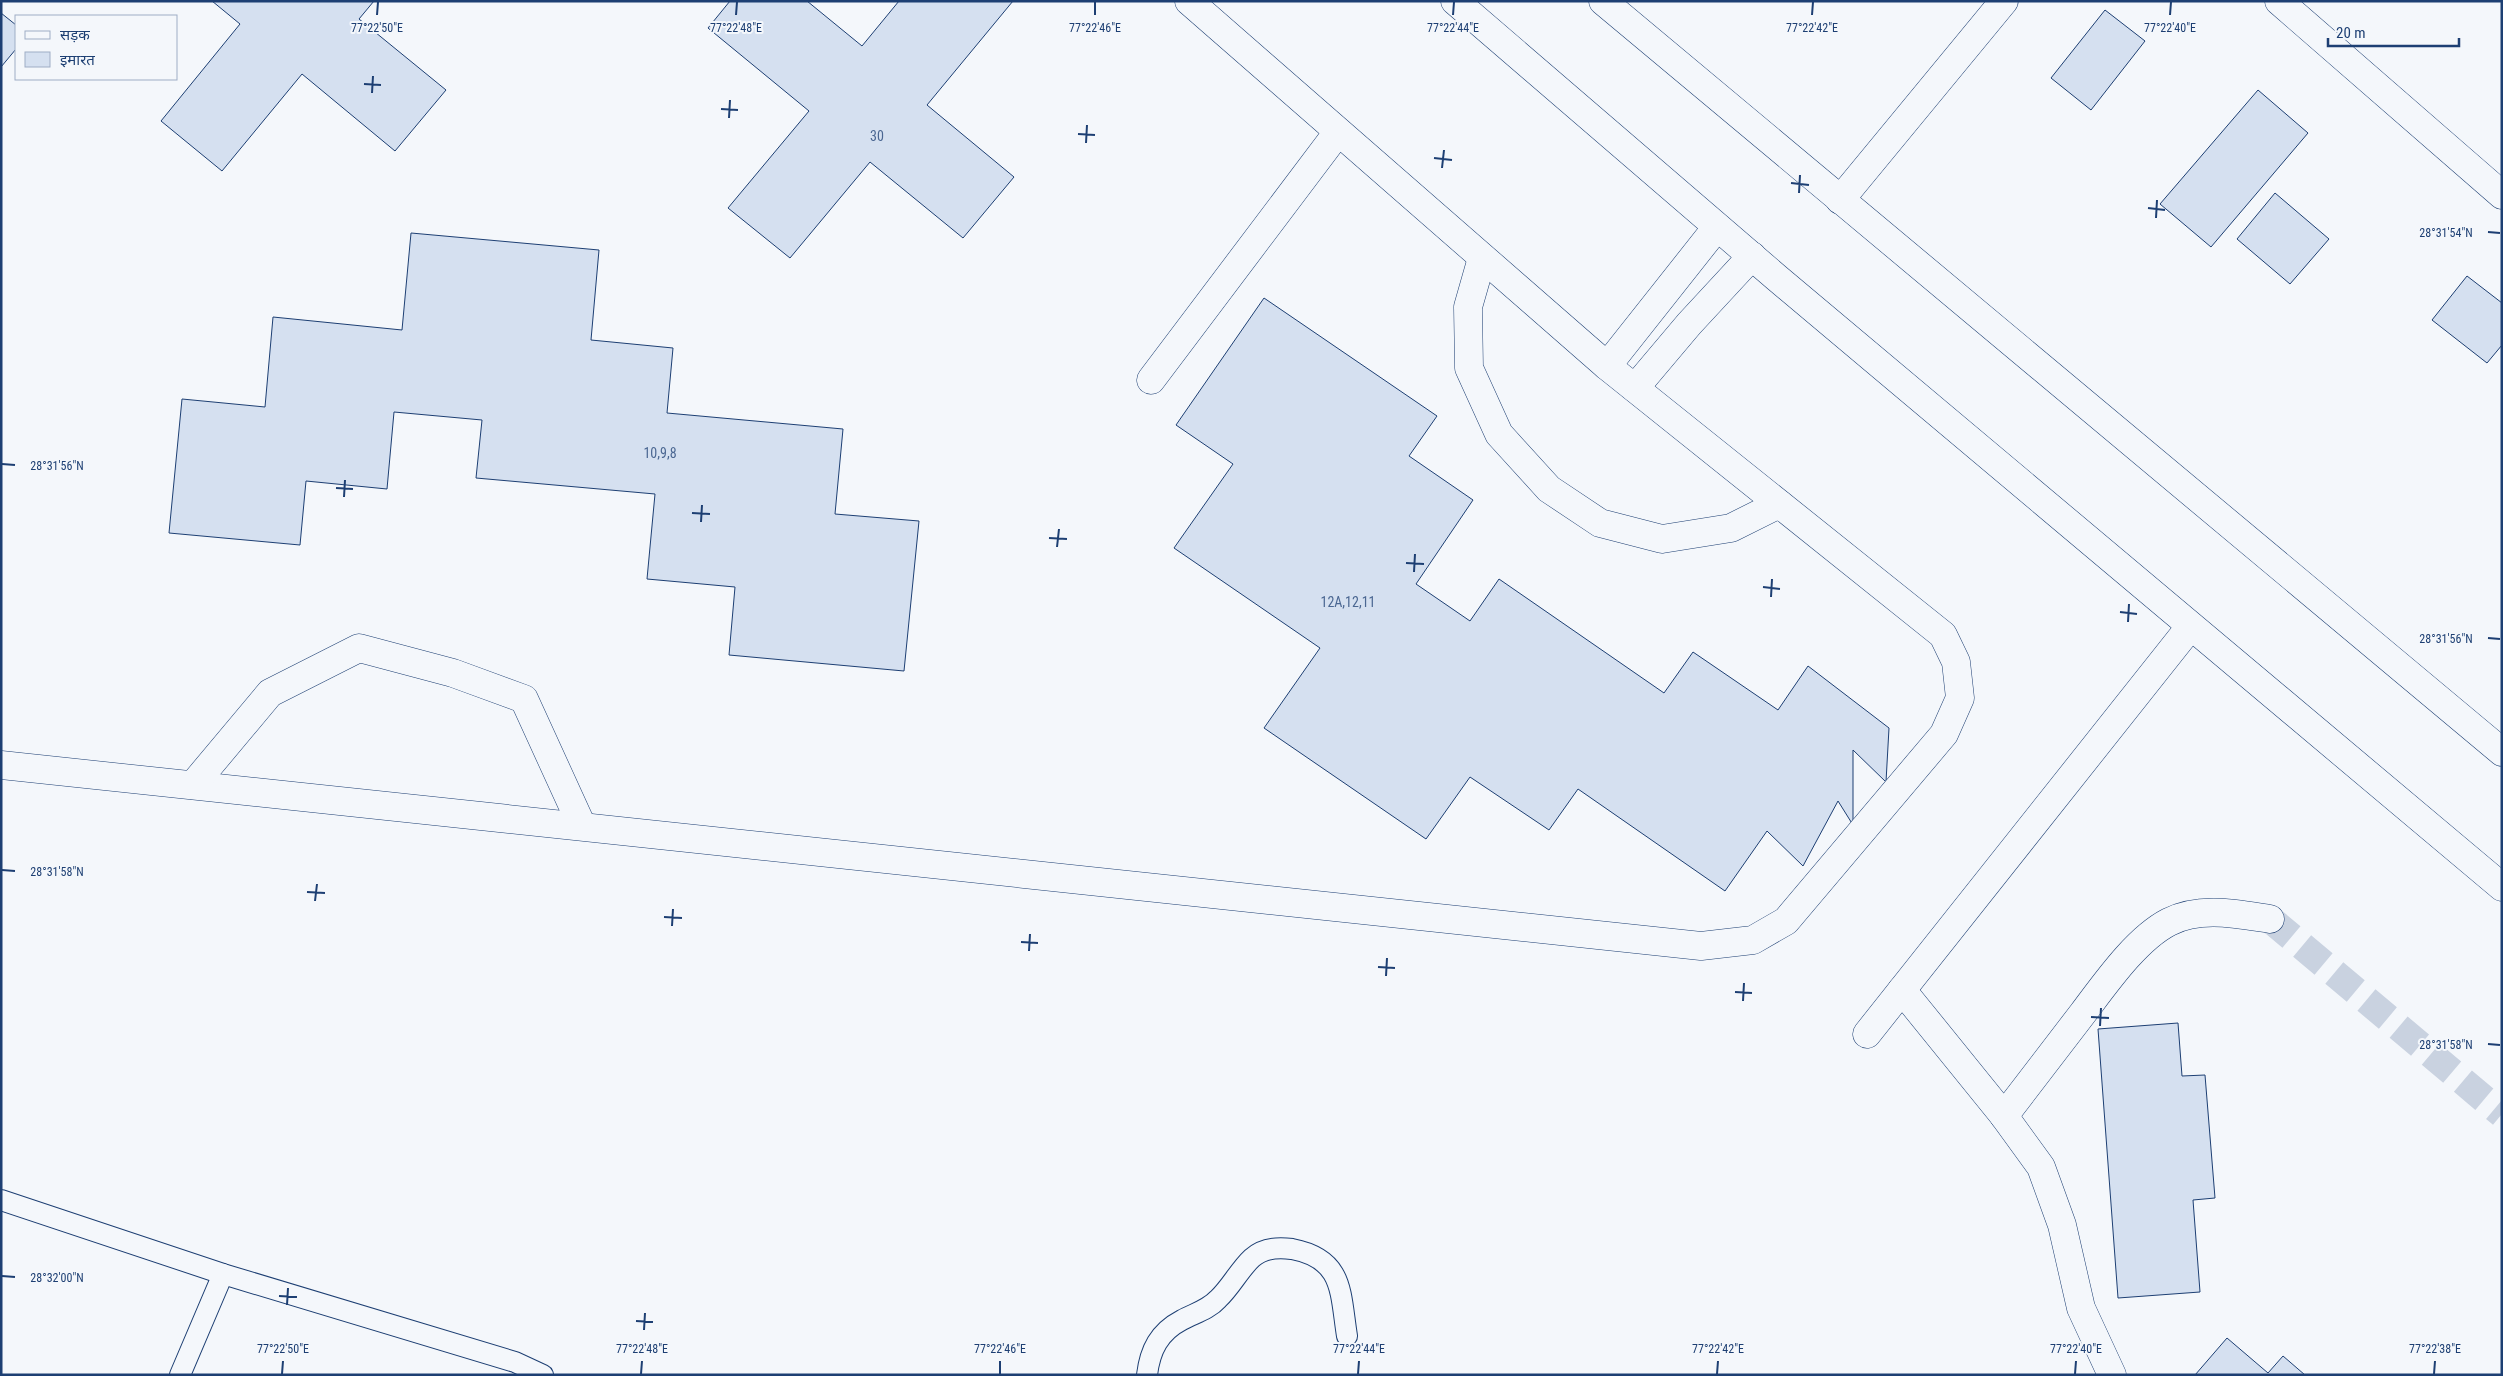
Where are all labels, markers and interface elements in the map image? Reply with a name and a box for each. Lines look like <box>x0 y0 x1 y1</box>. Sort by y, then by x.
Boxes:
legend <box>15 15 178 80</box>
scale bar <box>2328 15 2459 47</box>
text: 77°22'50"E <box>351 21 403 35</box>
text: 77°22'48"E <box>710 21 762 35</box>
text: 77°22'46"E <box>1069 21 1121 35</box>
text: 77°22'44"E <box>1427 21 1479 35</box>
text: 77°22'42"E <box>1786 21 1838 35</box>
text: 77°22'40"E <box>2144 21 2196 35</box>
text: 20 m <box>2336 24 2366 42</box>
text: सड़क <box>60 26 90 44</box>
text: इमारत <box>60 51 95 69</box>
house number: 30 <box>870 128 884 144</box>
text: 28°31'54"N <box>2419 226 2473 240</box>
house number: 10,9,8 <box>643 445 677 461</box>
text: 28°31'56"N <box>30 459 84 473</box>
house number: 12A,12,11 <box>1320 594 1376 610</box>
text: 28°31'56"N <box>2419 632 2473 646</box>
text: 28°31'58"N <box>30 865 84 879</box>
text: 28°31'58"N <box>2419 1038 2473 1052</box>
text: 28°32'00"N <box>30 1271 84 1285</box>
text: 77°22'50"E <box>257 1342 309 1356</box>
text: 77°22'48"E <box>616 1342 668 1356</box>
text: 77°22'46"E <box>974 1342 1026 1356</box>
text: 77°22'44"E <box>1333 1342 1385 1356</box>
text: 77°22'42"E <box>1692 1342 1744 1356</box>
text: 77°22'40"E <box>2050 1342 2102 1356</box>
text: 77°22'38"E <box>2409 1342 2461 1356</box>

